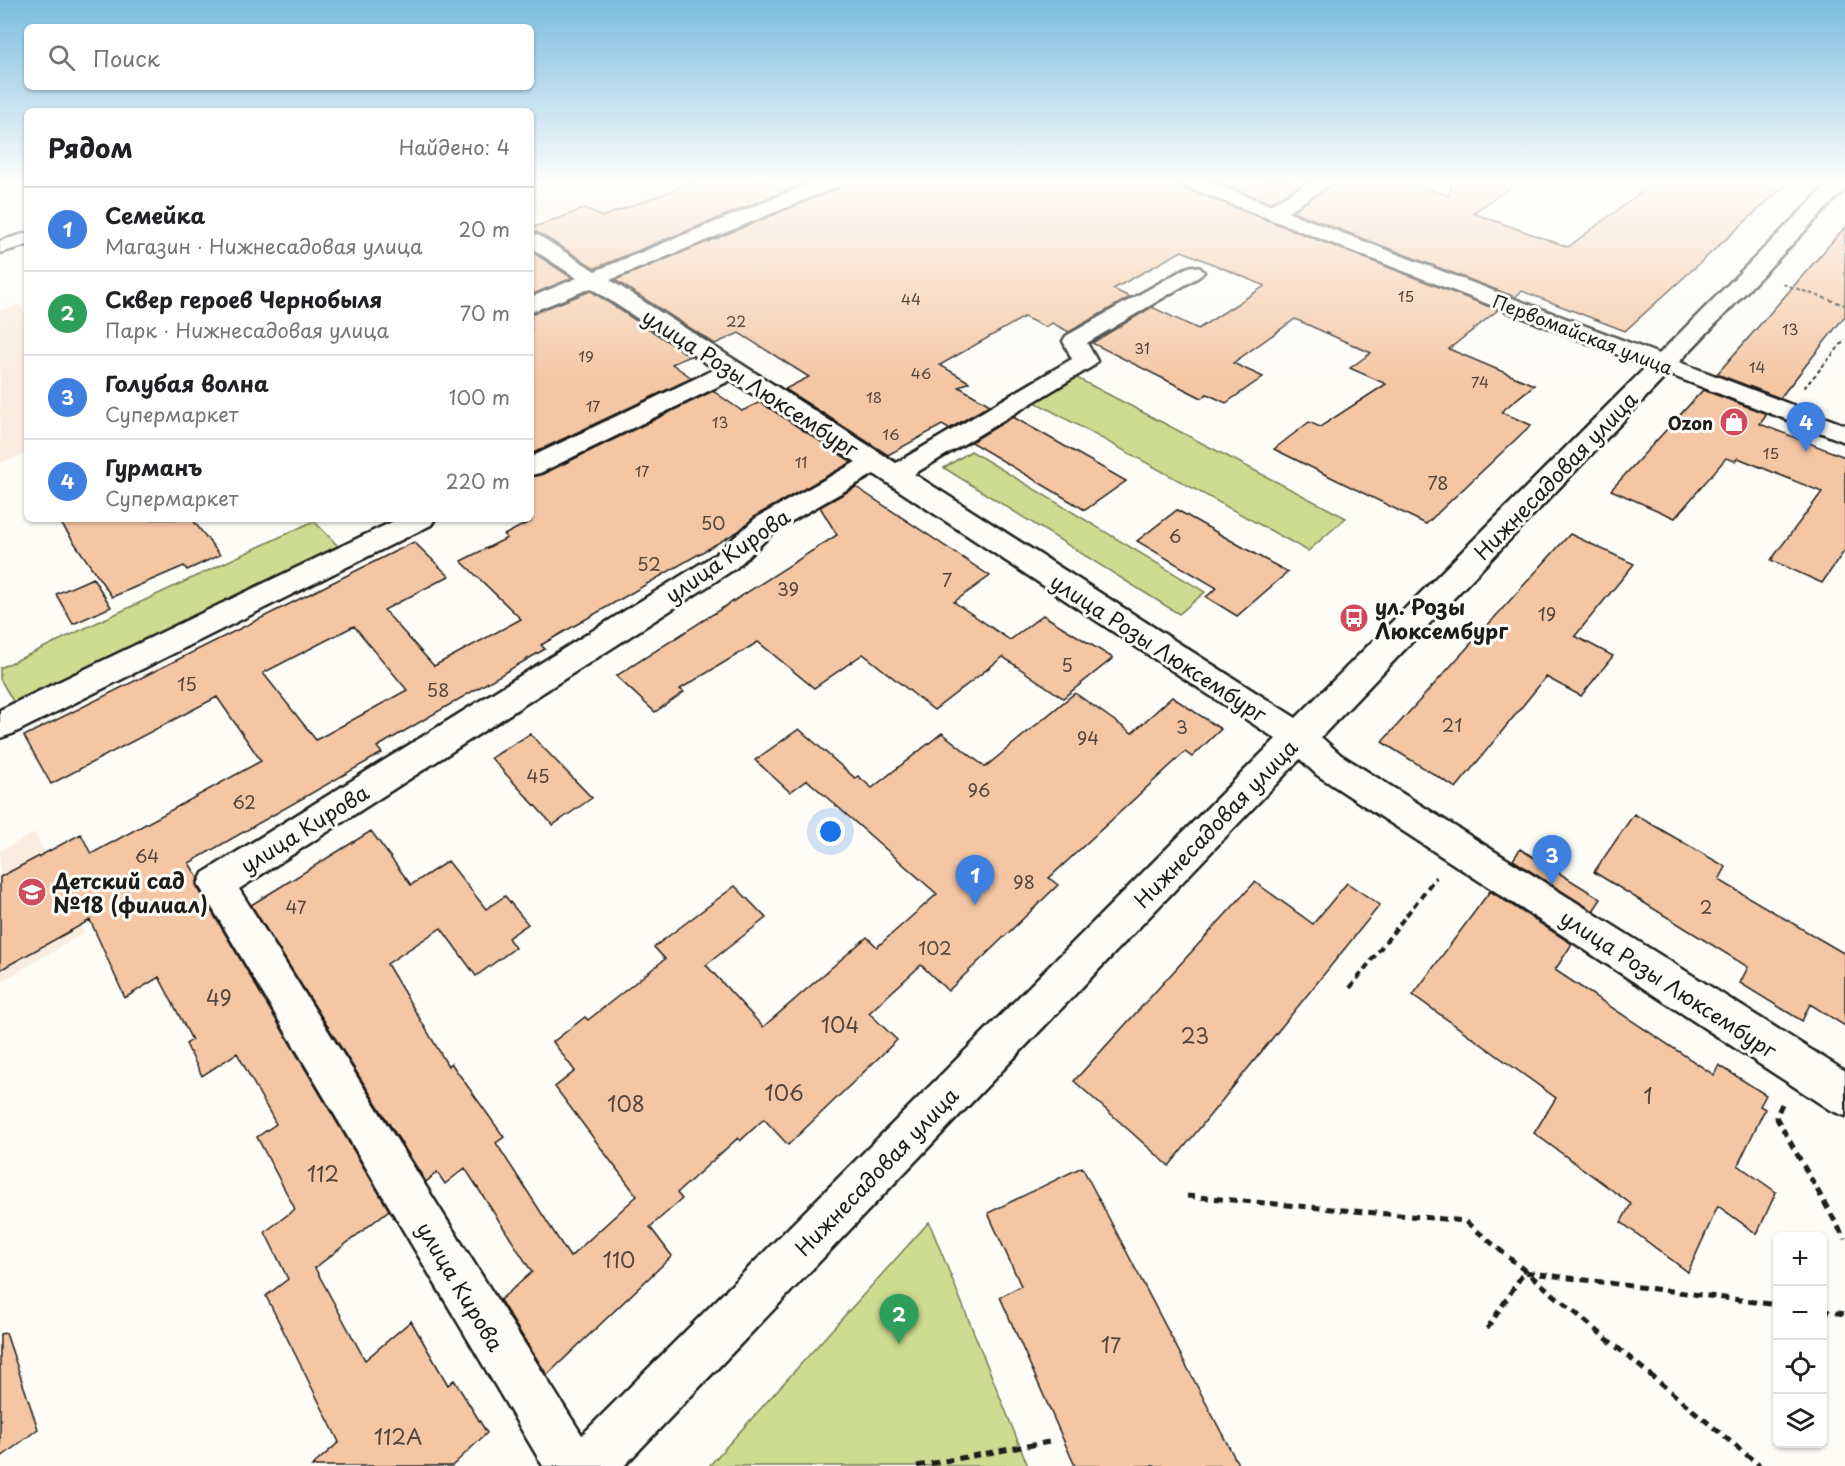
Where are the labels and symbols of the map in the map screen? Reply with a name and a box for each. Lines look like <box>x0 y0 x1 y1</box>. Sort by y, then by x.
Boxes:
house number: 15 <box>1398 284 1414 307</box>
house number: 44 <box>901 287 921 310</box>
street label: Первомайская улица <box>1489 287 1678 381</box>
street label: улица Розы Люксембург <box>637 300 866 464</box>
house number: 22 <box>726 309 746 332</box>
house number: 13 <box>1782 317 1798 340</box>
house number: 31 <box>1134 336 1150 359</box>
house number: 19 <box>578 344 594 367</box>
house number: 14 <box>1749 355 1765 378</box>
house number: 46 <box>911 361 931 384</box>
house number: 74 <box>1471 370 1489 393</box>
street label: Нижнесадовая улица <box>1466 383 1645 567</box>
house number: 18 <box>866 385 882 408</box>
house number: 17 <box>586 394 600 417</box>
pin: 4 <box>1786 402 1826 452</box>
shop icon: Ozon <box>1718 406 1750 438</box>
place label: Ozon <box>1668 409 1713 436</box>
house number: 13 <box>712 410 728 433</box>
house number: 16 <box>882 422 900 445</box>
house number: 15 <box>1763 441 1779 464</box>
house number: 11 <box>795 450 807 473</box>
house number: 17 <box>635 459 649 482</box>
house number: 78 <box>1428 469 1449 496</box>
street label: улица Кирова <box>658 500 796 610</box>
house number: 50 <box>701 509 725 536</box>
house number: 6 <box>1169 522 1181 549</box>
house number: 52 <box>637 550 661 577</box>
street label: улица Розы Люксембург <box>1045 565 1274 729</box>
house number: 7 <box>942 566 952 593</box>
house number: 39 <box>777 575 799 602</box>
place label: ул. Розы Люксембург <box>1375 590 1508 646</box>
house number: 19 <box>1538 600 1556 627</box>
bus stop icon: ул. Розы Люксембург <box>1338 602 1370 634</box>
house number: 5 <box>1061 651 1073 678</box>
house number: 15 <box>177 670 197 697</box>
house number: 58 <box>427 676 449 703</box>
house number: 21 <box>1442 711 1462 738</box>
house number: 3 <box>1176 713 1188 740</box>
house number: 94 <box>1077 724 1099 751</box>
street label: Нижнесадовая улица <box>1126 731 1305 915</box>
house number: 45 <box>527 762 550 789</box>
street label: улица Кирова <box>234 776 374 880</box>
house number: 96 <box>968 776 990 803</box>
house number: 62 <box>232 788 256 815</box>
your location <box>816 817 845 846</box>
pin: 3 <box>1532 836 1572 885</box>
house number: 64 <box>135 842 159 869</box>
pin: 1 <box>956 856 994 905</box>
place label: Детский сад №18 (филиал) <box>52 864 208 920</box>
house number: 98 <box>1013 868 1035 895</box>
school or university icon: Детский сад №18 (филиал) <box>16 876 48 908</box>
house number: 47 <box>285 893 307 920</box>
house number: 2 <box>1700 893 1712 920</box>
street label: улица Розы Люксембург <box>1555 901 1784 1065</box>
house number: 102 <box>918 934 952 961</box>
house number: 49 <box>206 981 232 1013</box>
house number: 104 <box>821 1008 859 1040</box>
house number: 23 <box>1181 1019 1209 1051</box>
house number: 106 <box>764 1076 804 1108</box>
street label: Нижнесадовая улица <box>787 1079 966 1263</box>
house number: 1 <box>1643 1079 1653 1111</box>
house number: 108 <box>607 1087 645 1119</box>
house number: 112 <box>307 1157 339 1189</box>
street label: улица Кирова <box>410 1215 512 1357</box>
house number: 110 <box>603 1243 635 1275</box>
pin: 2 <box>880 1294 918 1344</box>
house number: 17 <box>1101 1328 1121 1360</box>
house number: 112А <box>374 1420 422 1452</box>

